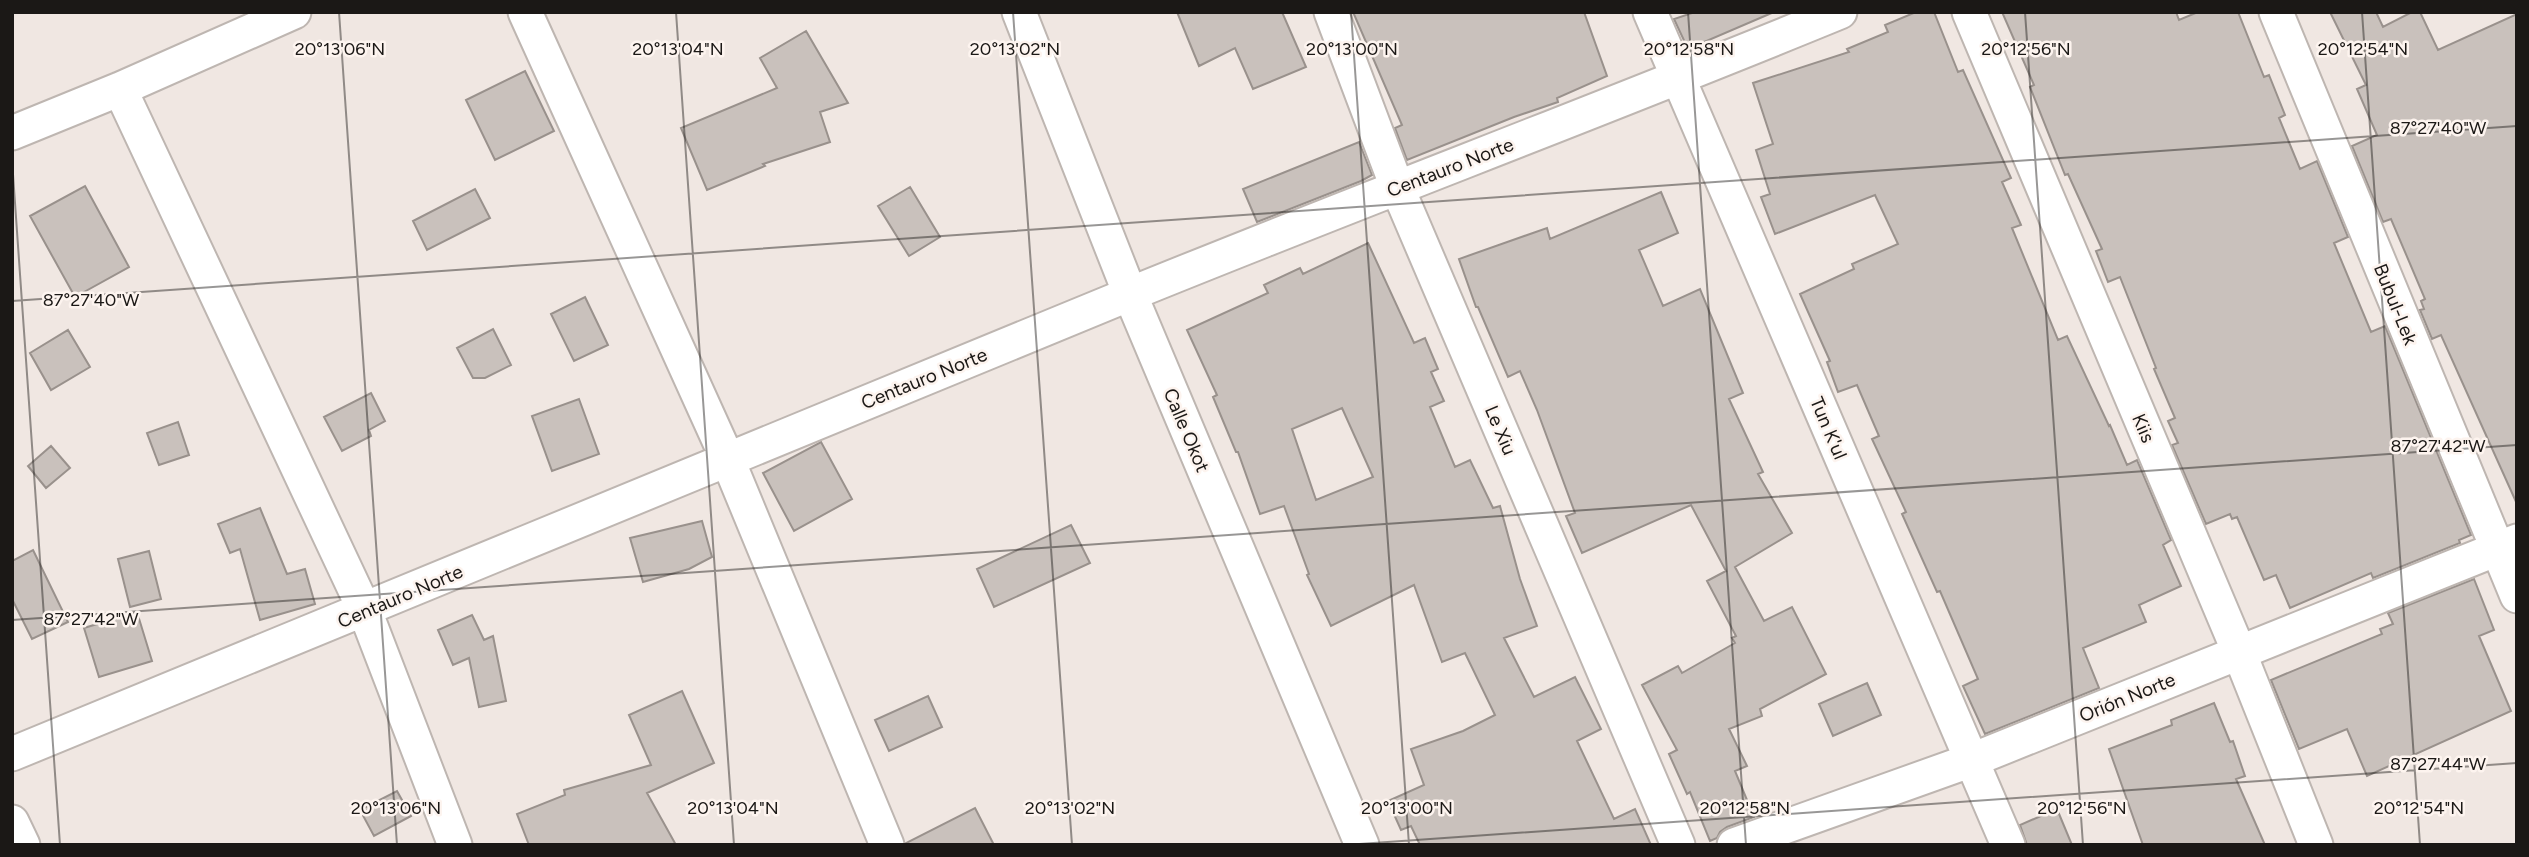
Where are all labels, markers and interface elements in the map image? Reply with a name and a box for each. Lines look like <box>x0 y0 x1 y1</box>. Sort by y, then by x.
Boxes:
text: 20°13'06"N <box>295 38 385 60</box>
text: 20°13'04"N <box>632 38 724 60</box>
text: 20°13'02"N <box>970 38 1060 60</box>
text: 20°13'00"N <box>1306 38 1398 60</box>
text: 20°12'58"N <box>1644 38 1734 60</box>
text: 20°12'56"N <box>1981 38 2071 60</box>
text: 20°12'54"N <box>2318 38 2408 60</box>
text: 87°27'40"W <box>2390 117 2487 139</box>
street label: Centauro Norte <box>1384 133 1517 202</box>
street label: Bubul-Lek <box>2369 260 2423 349</box>
text: 87°27'40"W <box>43 289 140 311</box>
street label: Centauro Norte <box>858 343 991 414</box>
street label: Calle Okot <box>1159 385 1214 476</box>
street label: Tun K'ul <box>1805 393 1852 463</box>
street label: Le Xiu <box>1480 402 1521 458</box>
street label: Kiis <box>2127 410 2160 446</box>
text: 87°27'42"W <box>2391 435 2486 457</box>
street label: Centauro Norte <box>334 560 466 633</box>
text: 87°27'42"W <box>44 608 139 630</box>
street label: Orión Norte <box>2076 668 2179 727</box>
text: 87°27'44"W <box>2390 753 2487 775</box>
text: 20°13'06"N <box>351 797 441 819</box>
text: 20°13'04"N <box>687 797 779 819</box>
text: 20°13'02"N <box>1025 797 1115 819</box>
text: 20°13'00"N <box>1361 797 1453 819</box>
text: 20°12'58"N <box>1700 797 1790 819</box>
text: 20°12'56"N <box>2037 797 2127 819</box>
text: 20°12'54"N <box>2374 797 2464 819</box>

